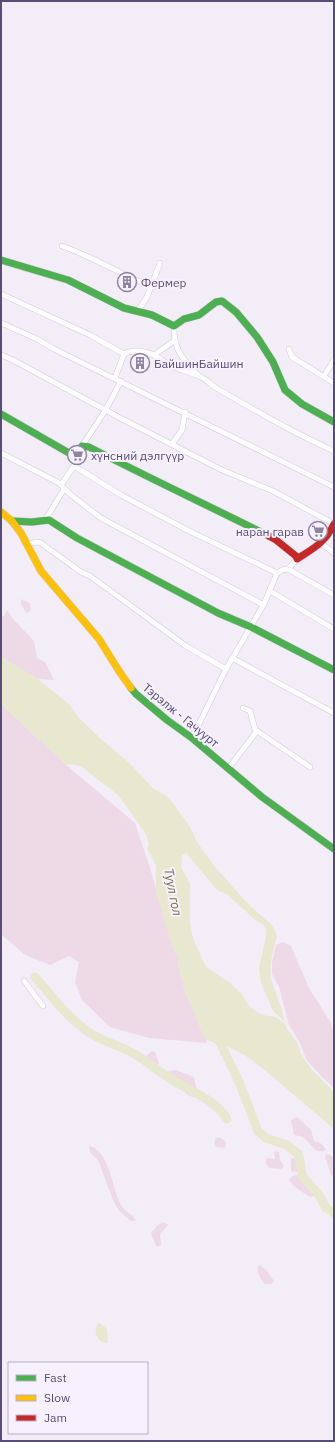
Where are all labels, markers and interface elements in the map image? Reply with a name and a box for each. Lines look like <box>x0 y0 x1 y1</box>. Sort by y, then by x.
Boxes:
building icon: Фермер <box>116 271 138 293</box>
place label: Фермер <box>141 275 187 290</box>
building icon: БайшинБайшин <box>129 352 151 374</box>
place label: БайшинБайшин <box>154 356 244 371</box>
supermarket icon: хүнсний дэлгүүр <box>66 444 88 466</box>
place label: хүнсний дэлгүүр <box>91 448 184 463</box>
supermarket icon: наран гарав <box>307 520 329 542</box>
place label: наран гарав <box>236 524 304 539</box>
street label: Тэрэлж - Гачуурт <box>140 680 222 751</box>
water label: Туул гол <box>160 867 186 917</box>
legend <box>8 1362 148 1434</box>
text: Fast <box>44 1370 67 1385</box>
text: Slow <box>44 1390 70 1405</box>
text: Jam <box>44 1410 67 1425</box>

